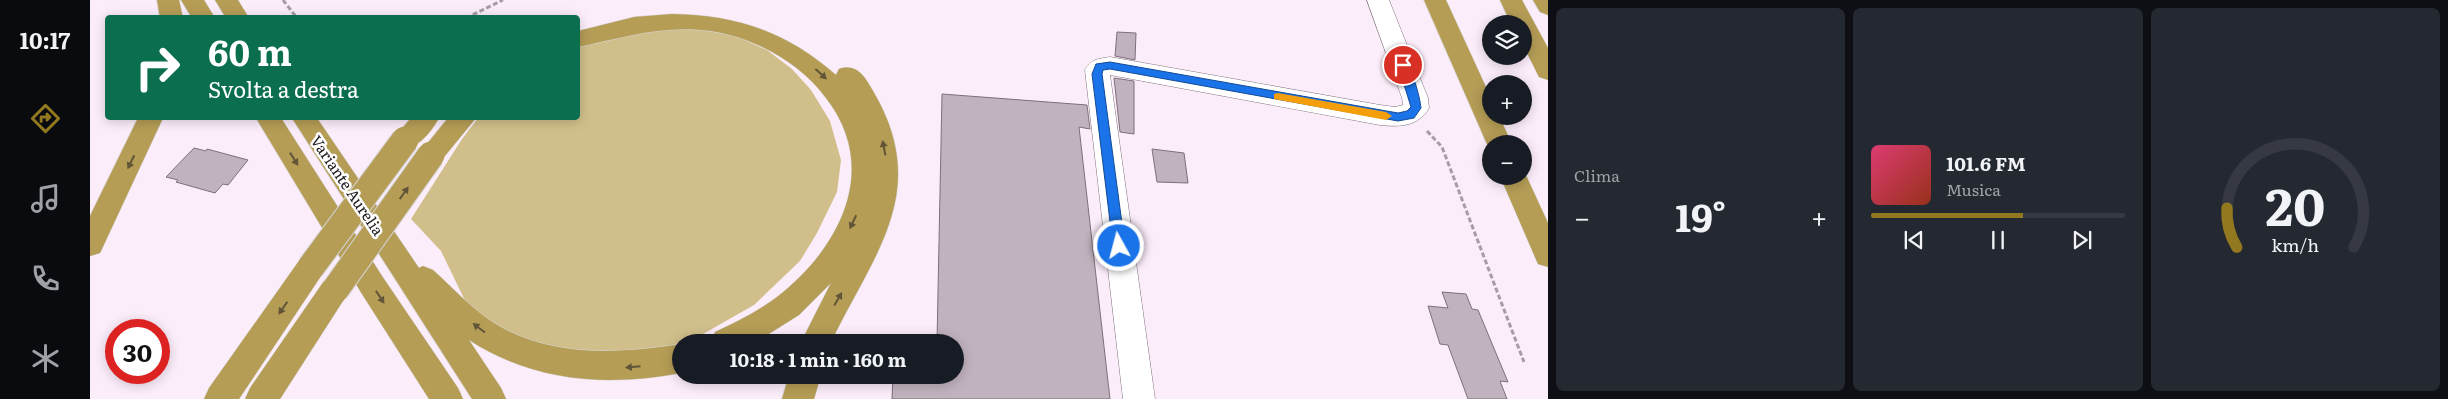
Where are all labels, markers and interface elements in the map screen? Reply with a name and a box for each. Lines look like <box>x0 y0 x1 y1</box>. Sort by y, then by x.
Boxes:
map controls <box>1482 15 1532 185</box>
button: layers <box>1482 15 1532 65</box>
text: 10:17 <box>20 23 70 56</box>
text: 60 m <box>208 25 292 77</box>
icon: right <box>125 35 190 100</box>
pin <box>1382 44 1424 86</box>
icon: arrive <box>1389 51 1417 79</box>
one-way arrow <box>814 69 827 80</box>
text: Svolta a destra <box>208 72 359 105</box>
button: + <box>1482 75 1532 125</box>
icon: directions <box>28 101 63 136</box>
street label: Variante Aurelia <box>306 130 391 241</box>
button: − <box>1482 135 1532 185</box>
one-way arrow <box>880 140 888 155</box>
text: 101.6 FM <box>1946 149 2026 177</box>
one-way arrow <box>289 152 298 165</box>
one-way arrow <box>127 155 135 169</box>
text: Clima <box>1574 163 1620 187</box>
text: 20 <box>2265 164 2325 242</box>
text: Musica <box>1946 177 2001 201</box>
icon: music <box>28 181 63 216</box>
one-way arrow <box>399 186 409 200</box>
text: 19° <box>1675 187 1726 244</box>
text: − <box>1574 195 1590 237</box>
text: + <box>1811 195 1827 237</box>
one-way arrow <box>849 215 857 229</box>
position arrow <box>1092 219 1144 271</box>
icon: previous <box>1900 226 1928 254</box>
icon: pause <box>1984 226 2012 254</box>
icon: next <box>2068 226 2096 254</box>
text: km/h <box>2272 231 2319 258</box>
icon: phone <box>28 261 63 296</box>
one-way arrow <box>375 290 384 303</box>
one-way arrow <box>833 292 842 305</box>
one-way arrow <box>278 301 288 314</box>
speed limit sign: 30 <box>105 319 170 384</box>
one-way arrow <box>472 323 485 334</box>
icon: climate <box>28 341 63 376</box>
text: 10:18 · 1 min · 160 m <box>730 345 906 373</box>
one-way arrow <box>625 363 641 371</box>

